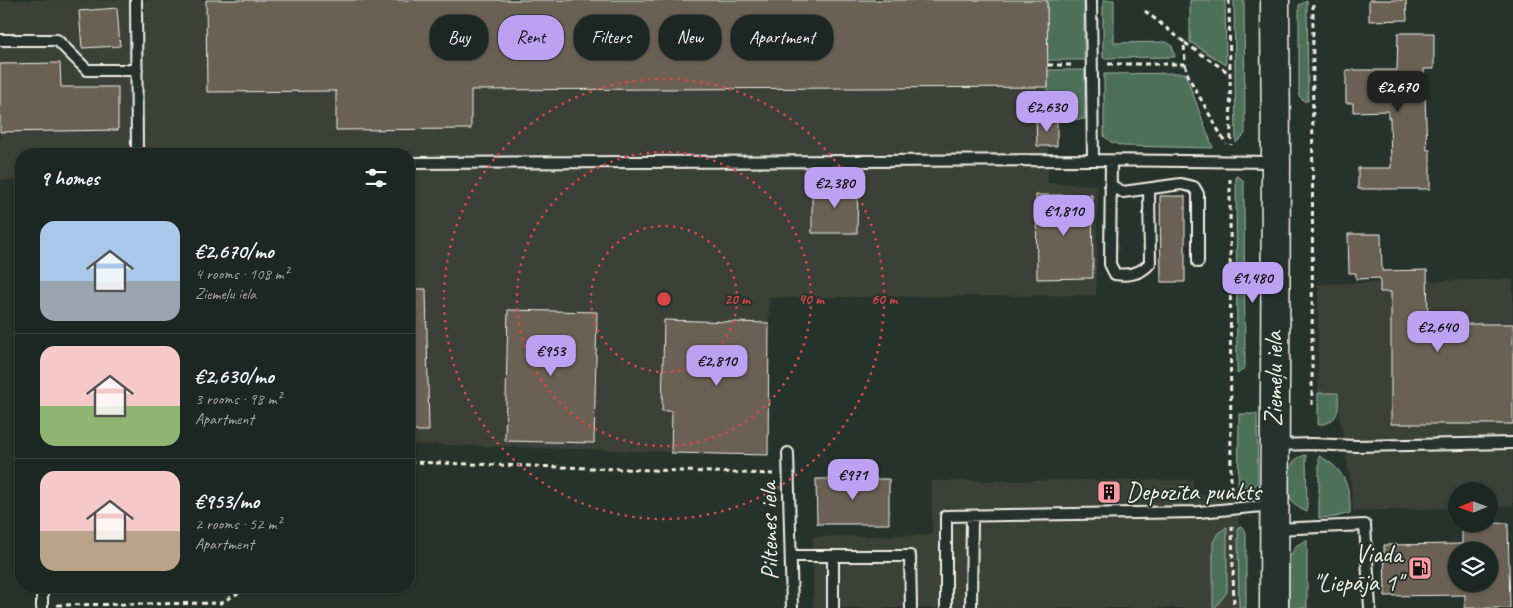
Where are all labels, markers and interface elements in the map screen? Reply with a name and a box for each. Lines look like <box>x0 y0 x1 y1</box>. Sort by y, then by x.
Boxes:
chip: Buy <box>430 15 488 60</box>
chip: Rent <box>498 15 564 60</box>
chip: Filters <box>574 15 649 60</box>
chip: New <box>659 15 721 60</box>
chip: Apartment <box>731 15 833 60</box>
pin: €2,670 <box>1357 70 1439 113</box>
text: €2,670 <box>1378 77 1418 97</box>
pin: €2,630 <box>1006 90 1088 133</box>
text: €2,630 <box>1027 97 1067 117</box>
icon: filters <box>362 164 390 192</box>
text: 9 homes <box>40 165 99 191</box>
pin: €2,380 <box>794 166 876 209</box>
text: €2,380 <box>815 173 855 193</box>
pin: €1,810 <box>1023 194 1105 237</box>
text: €1,810 <box>1044 201 1084 221</box>
text: €2,670/mo <box>195 238 274 264</box>
icon: home <box>80 241 140 301</box>
pin: €1,480 <box>1212 262 1294 304</box>
text: 4 rooms · 108 m² <box>195 264 289 284</box>
text: €1,480 <box>1233 268 1273 288</box>
text: Ziemeļu iela <box>195 284 256 304</box>
centre of rings <box>655 290 673 308</box>
text: 20 m <box>724 290 751 309</box>
text: 40 m <box>798 290 825 309</box>
text: 60 m <box>871 290 898 309</box>
pin: €2,640 <box>1397 310 1479 353</box>
text: €2,640 <box>1418 317 1458 337</box>
street label: Ziemeļu iela <box>1258 329 1290 427</box>
pin: €953 <box>521 334 581 377</box>
text: €953 <box>537 341 565 361</box>
pin: €2,810 <box>676 344 758 387</box>
text: €2,810 <box>697 351 737 371</box>
text: €2,630/mo <box>195 363 274 389</box>
icon: home <box>80 366 140 426</box>
text: 3 rooms · 98 m² <box>195 389 281 409</box>
text: Apartment <box>195 409 254 429</box>
pin: €971 <box>823 458 883 501</box>
text: €971 <box>839 465 867 485</box>
place label: Depozīta punkts <box>1126 476 1263 508</box>
street label: Piltenes iela <box>752 479 786 580</box>
building icon: Depozīta punkts <box>1096 479 1122 505</box>
north arrow <box>1448 482 1498 532</box>
map controls <box>1448 482 1498 592</box>
text: €953/mo <box>195 488 259 514</box>
icon: home <box>80 491 140 551</box>
text: 2 rooms · 52 m² <box>195 514 281 534</box>
text: Apartment <box>195 534 254 554</box>
place label: Viada "Liepāja 1" <box>1313 538 1407 599</box>
button: layers <box>1448 542 1498 592</box>
fuel station icon: Viada "Liepāja 1" <box>1407 555 1433 581</box>

